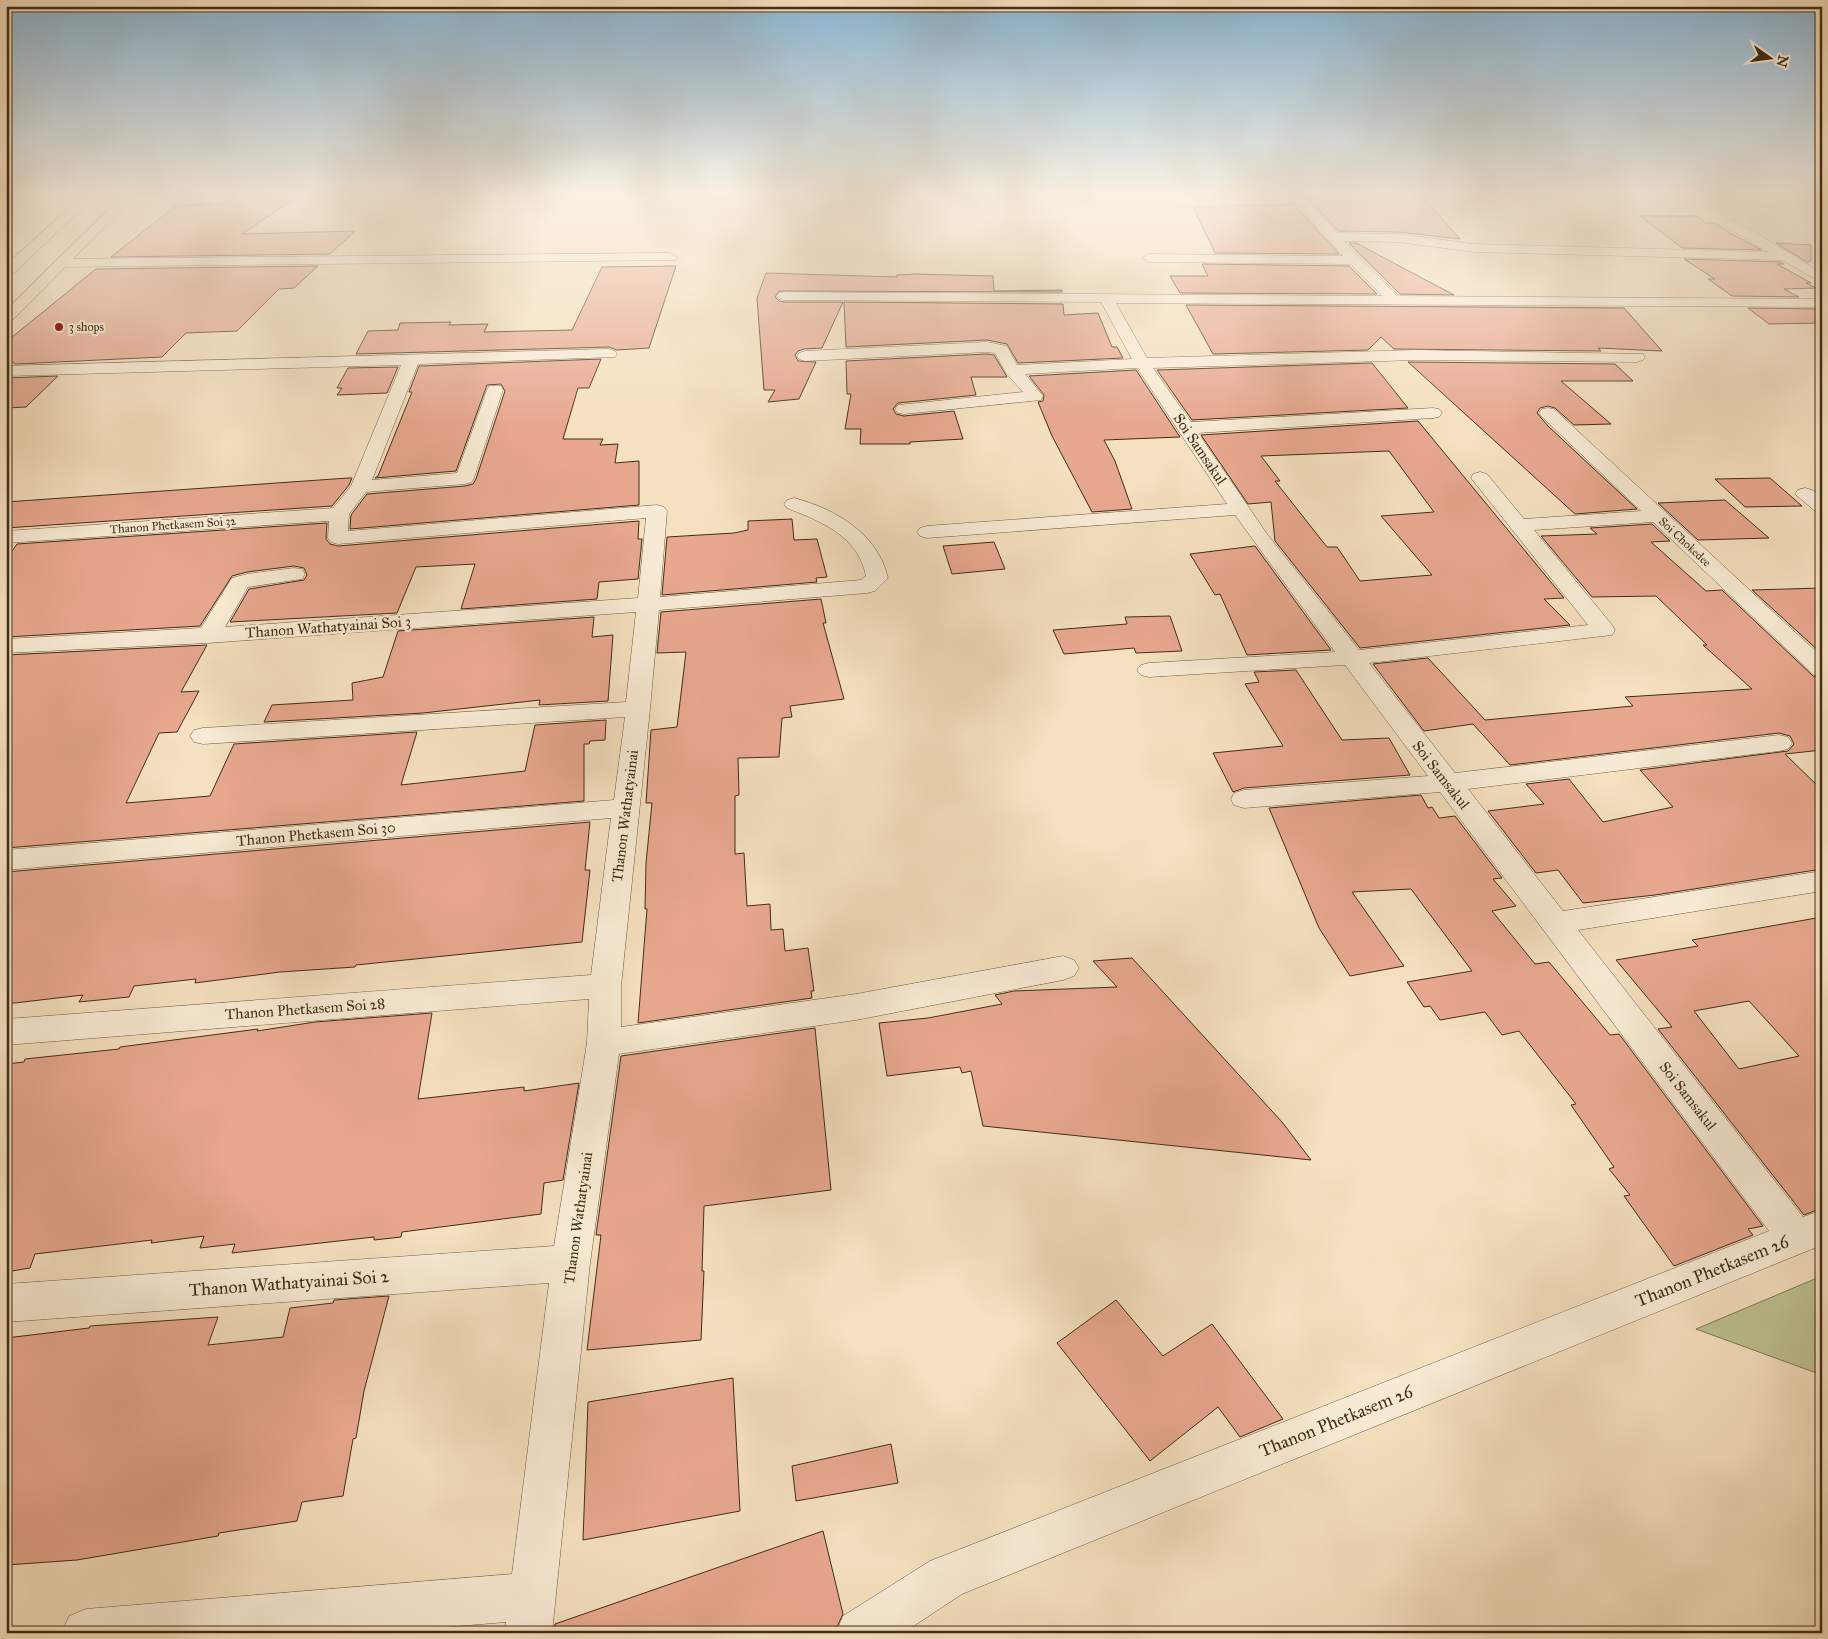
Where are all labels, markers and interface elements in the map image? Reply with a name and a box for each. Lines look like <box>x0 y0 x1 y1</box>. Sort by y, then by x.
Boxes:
north arrow <box>1746 32 1796 82</box>
text: N <box>1772 53 1792 69</box>
place label: 3 shops <box>69 320 104 334</box>
marker: 3 shops <box>53 321 65 333</box>
street label: Soi Samsakul <box>1170 410 1231 489</box>
street label: Thanon Phetkasem Soi 32 <box>109 514 237 536</box>
street label: Soi Chokedee <box>1656 514 1714 570</box>
street label: Thanon Wathatyainai Soi 3 <box>245 612 411 642</box>
street label: Soi Samsakul <box>1409 737 1474 814</box>
street label: Thanon Wathatyainai <box>608 749 642 883</box>
street label: Thanon Phetkasem Soi 30 <box>236 818 396 850</box>
street label: Thanon Phetkasem Soi 28 <box>224 994 386 1024</box>
street label: Soi Samsakul <box>1656 1058 1721 1135</box>
street label: Thanon Wathatyainai <box>560 1151 596 1285</box>
street label: Thanon Phetkasem 26 <box>1632 1230 1793 1312</box>
street label: Thanon Wathatyainai Soi 2 <box>188 1265 390 1301</box>
street label: Thanon Phetkasem 26 <box>1256 1380 1417 1462</box>

